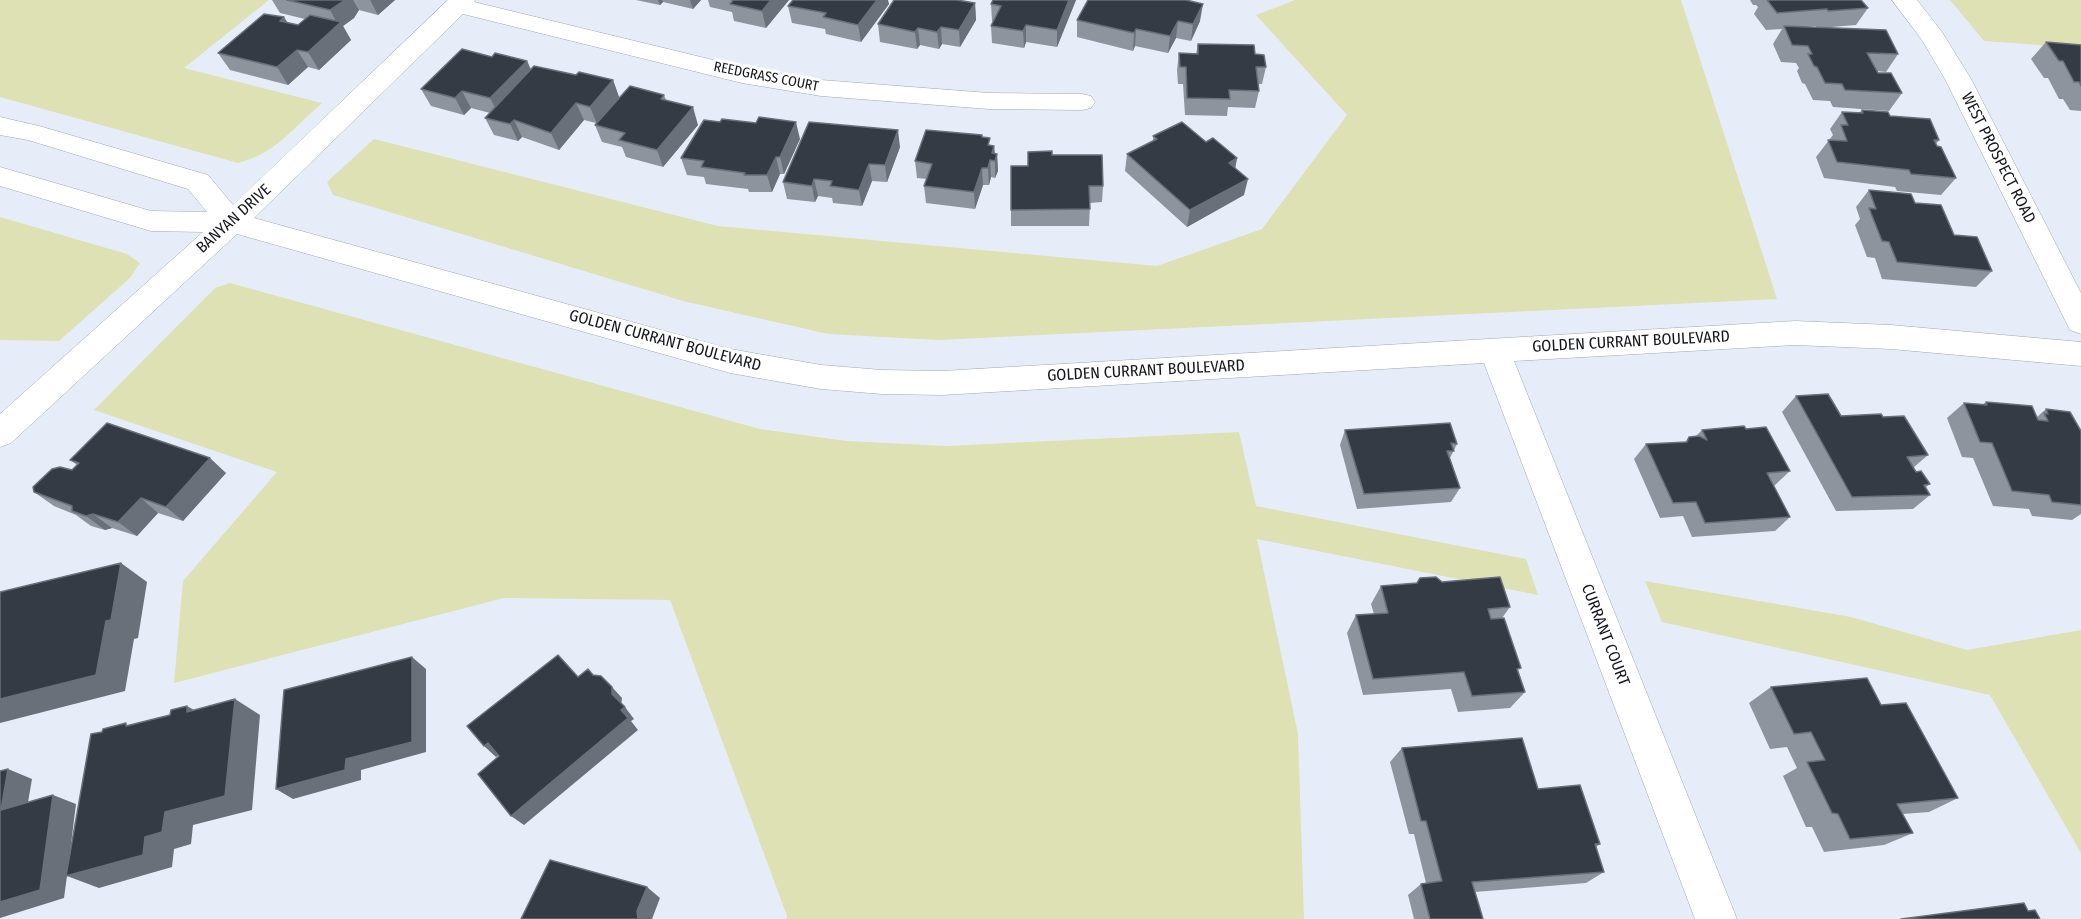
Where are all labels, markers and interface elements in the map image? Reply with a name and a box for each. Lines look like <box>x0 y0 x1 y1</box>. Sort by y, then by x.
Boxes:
street label: REEDGRASS COURT <box>712 59 820 95</box>
street label: WEST PROSPECT ROAD <box>1957 89 2039 227</box>
street label: BANYAN DRIVE <box>193 181 275 257</box>
street label: GOLDEN CURRANT BOULEVARD <box>567 306 763 376</box>
street label: GOLDEN CURRANT BOULEVARD <box>1532 327 1730 357</box>
street label: GOLDEN CURRANT BOULEVARD <box>1047 356 1245 386</box>
street label: CURRANT COURT <box>1577 582 1633 688</box>

